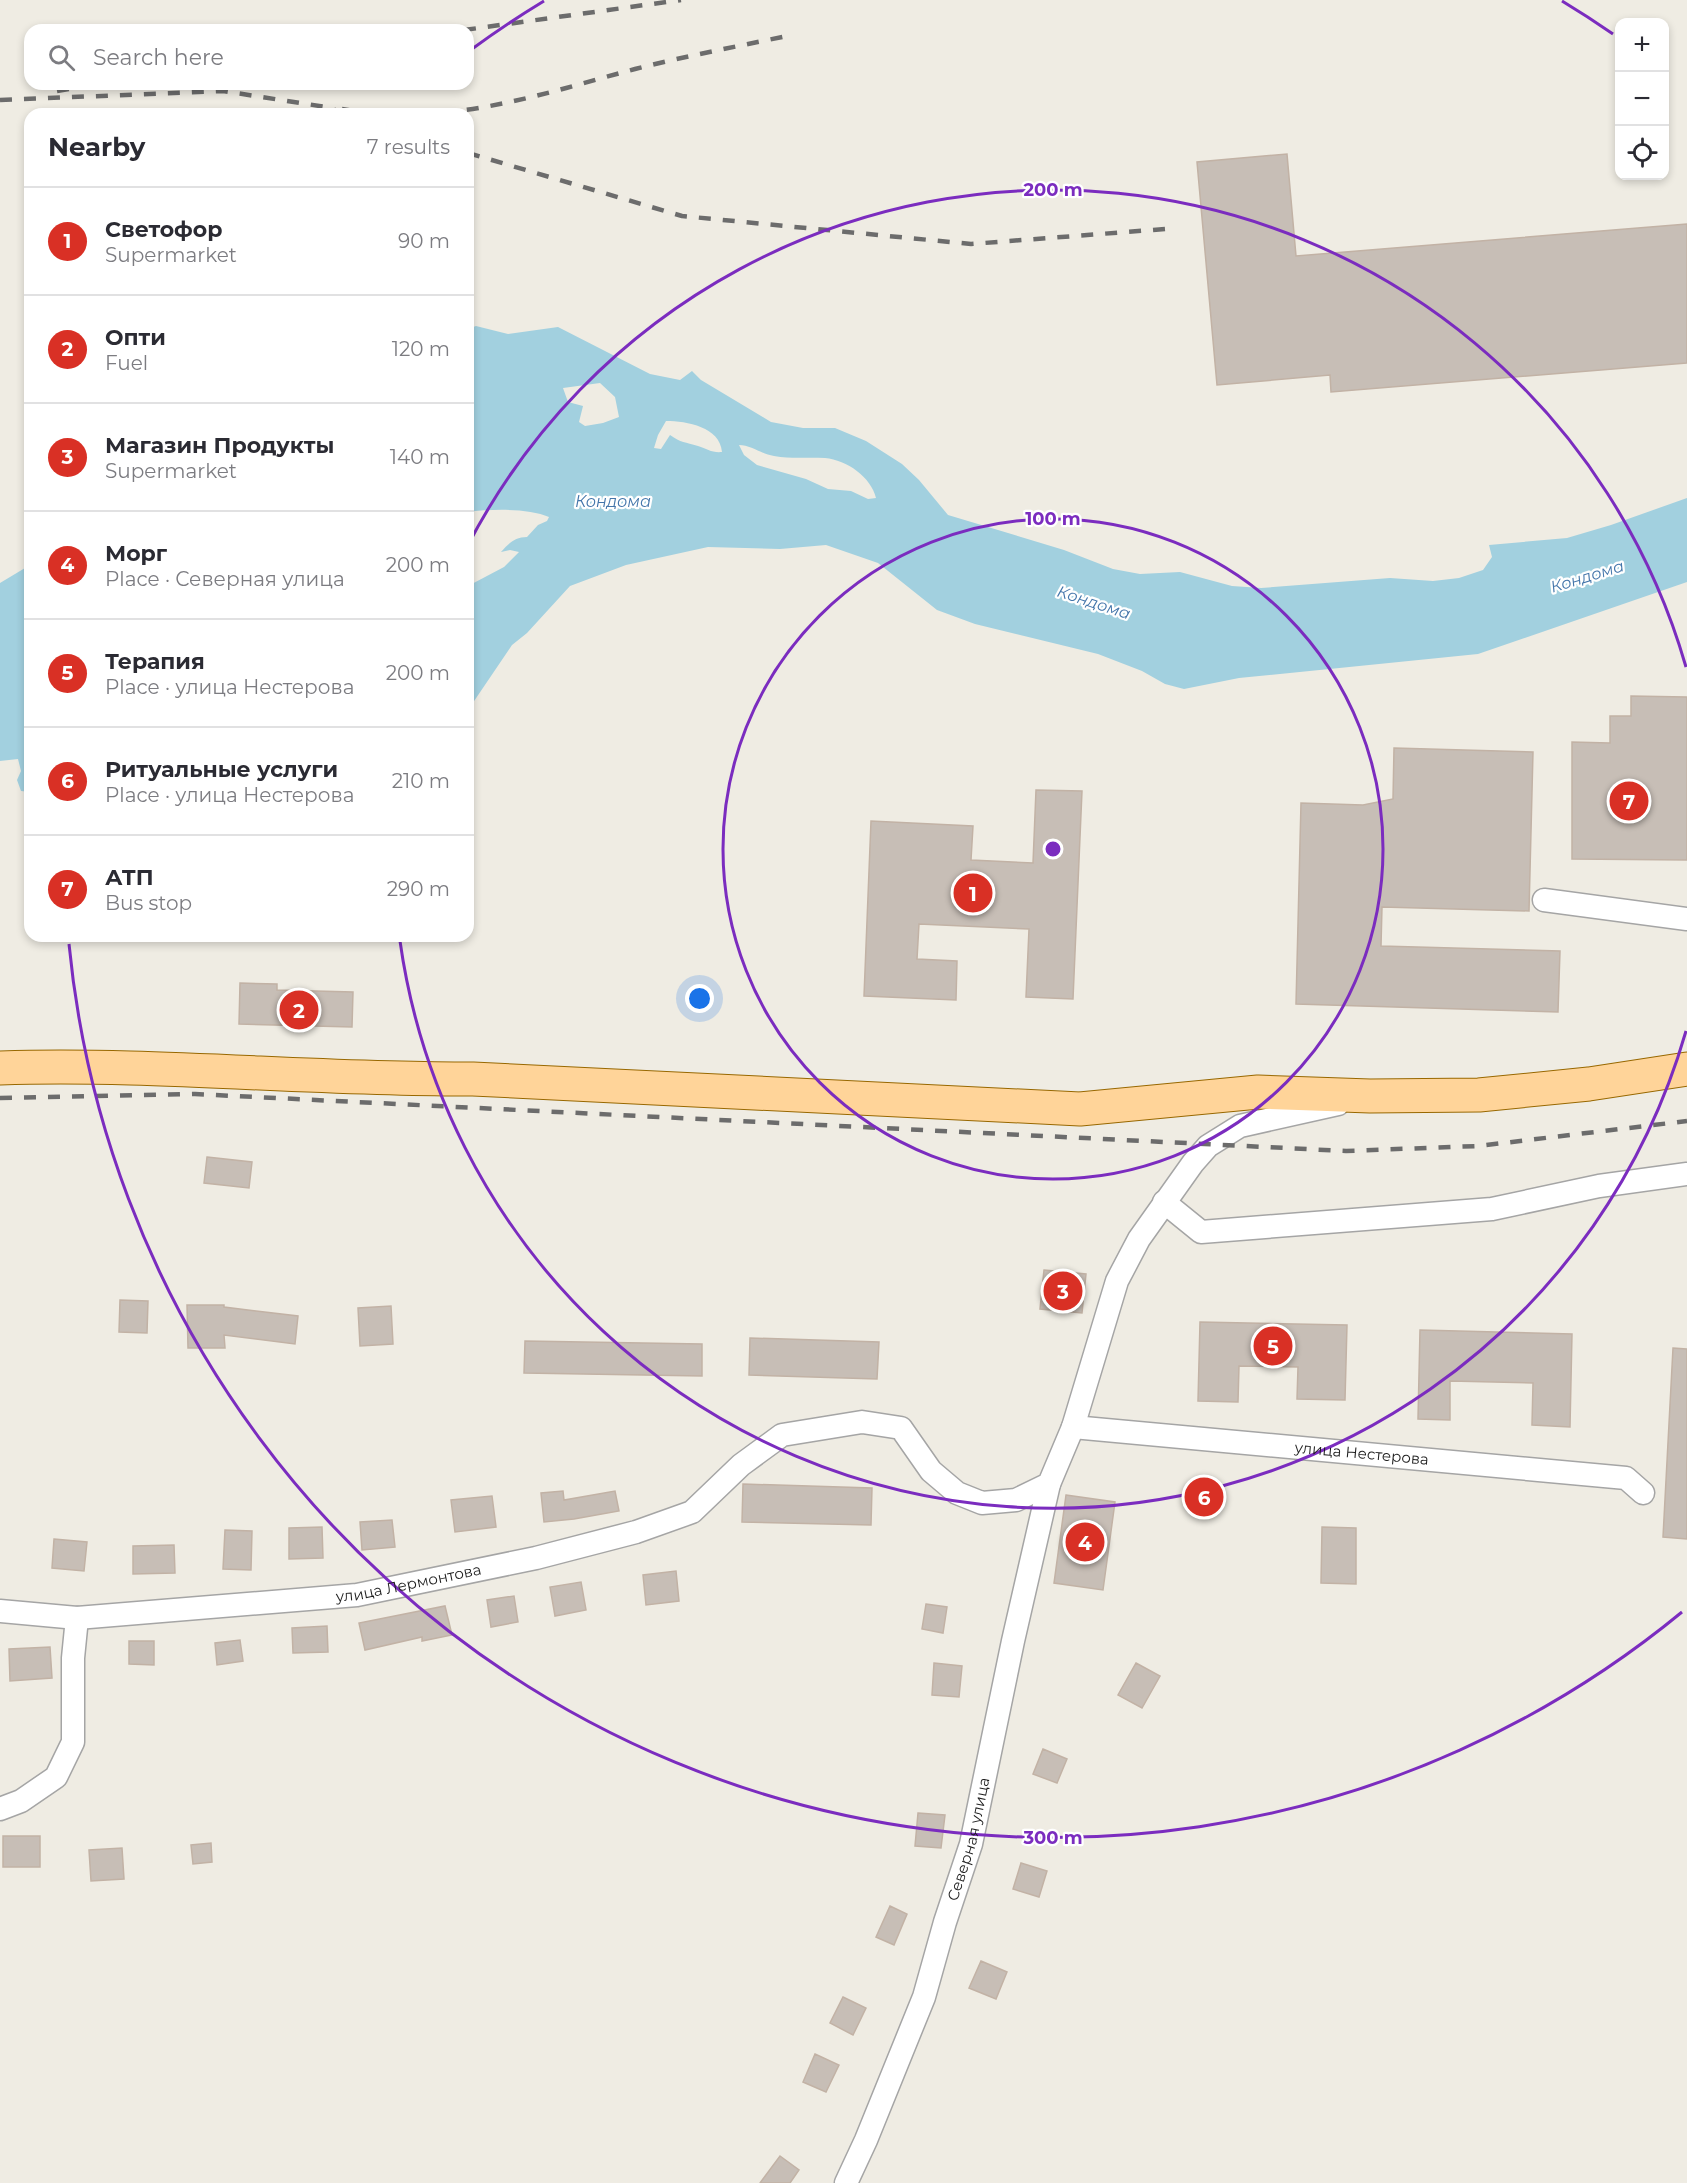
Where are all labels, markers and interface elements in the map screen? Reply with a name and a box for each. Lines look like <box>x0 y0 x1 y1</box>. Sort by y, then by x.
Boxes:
map controls <box>1615 18 1669 180</box>
button: + <box>1615 18 1669 72</box>
search box <box>24 24 474 90</box>
icon: search <box>45 41 78 74</box>
text: Search here <box>93 44 224 71</box>
button: − <box>1615 72 1669 126</box>
button: locate <box>1615 126 1669 180</box>
text: Nearby <box>48 131 145 163</box>
text: 7 results <box>367 135 450 159</box>
text: 200 m <box>1023 179 1083 201</box>
text: Светофор <box>105 216 222 243</box>
text: 1 <box>64 229 71 253</box>
text: 90 m <box>398 229 450 253</box>
text: Supermarket <box>105 243 237 267</box>
text: Опти <box>105 324 166 351</box>
text: 2 <box>62 337 73 361</box>
text: 120 m <box>392 337 450 361</box>
text: Fuel <box>105 351 148 375</box>
text: Магазин Продукты <box>105 432 335 459</box>
text: 3 <box>62 445 73 469</box>
text: 140 m <box>390 445 450 469</box>
text: Supermarket <box>105 459 237 483</box>
water label: Кондома <box>575 492 651 511</box>
text: 100 m <box>1025 508 1081 530</box>
text: Морг <box>105 540 167 567</box>
text: 4 <box>61 553 74 577</box>
text: 200 m <box>386 553 450 577</box>
water label: Кондома <box>1548 556 1626 597</box>
text: Place · Северная улица <box>105 567 345 591</box>
water label: Кондома <box>1055 582 1133 623</box>
text: Терапия <box>105 648 205 675</box>
text: 5 <box>62 661 73 685</box>
text: 200 m <box>386 661 450 685</box>
text: Place · улица Нестерова <box>105 675 354 699</box>
text: Ритуальные услуги <box>105 756 338 783</box>
text: 6 <box>61 769 74 793</box>
text: 210 m <box>392 769 450 793</box>
pin: 7 <box>1610 778 1648 824</box>
text: Place · улица Нестерова <box>105 783 354 807</box>
centre of rings <box>1043 839 1063 859</box>
text: АТП <box>105 864 154 891</box>
pin: 1 <box>954 870 992 916</box>
text: 7 <box>61 877 74 901</box>
text: 290 m <box>387 877 450 901</box>
text: Bus stop <box>105 891 192 915</box>
your location <box>685 984 714 1013</box>
pin: 2 <box>280 988 318 1032</box>
pin: 3 <box>1044 1268 1082 1314</box>
pin: 5 <box>1254 1324 1292 1368</box>
street label: улица Нестерова <box>1293 1437 1430 1469</box>
pin: 6 <box>1184 1474 1224 1520</box>
pin: 4 <box>1066 1520 1104 1564</box>
street label: улица Лермонтова <box>334 1560 483 1606</box>
street label: Северная улица <box>943 1776 994 1903</box>
text: 300 m <box>1022 1827 1083 1849</box>

